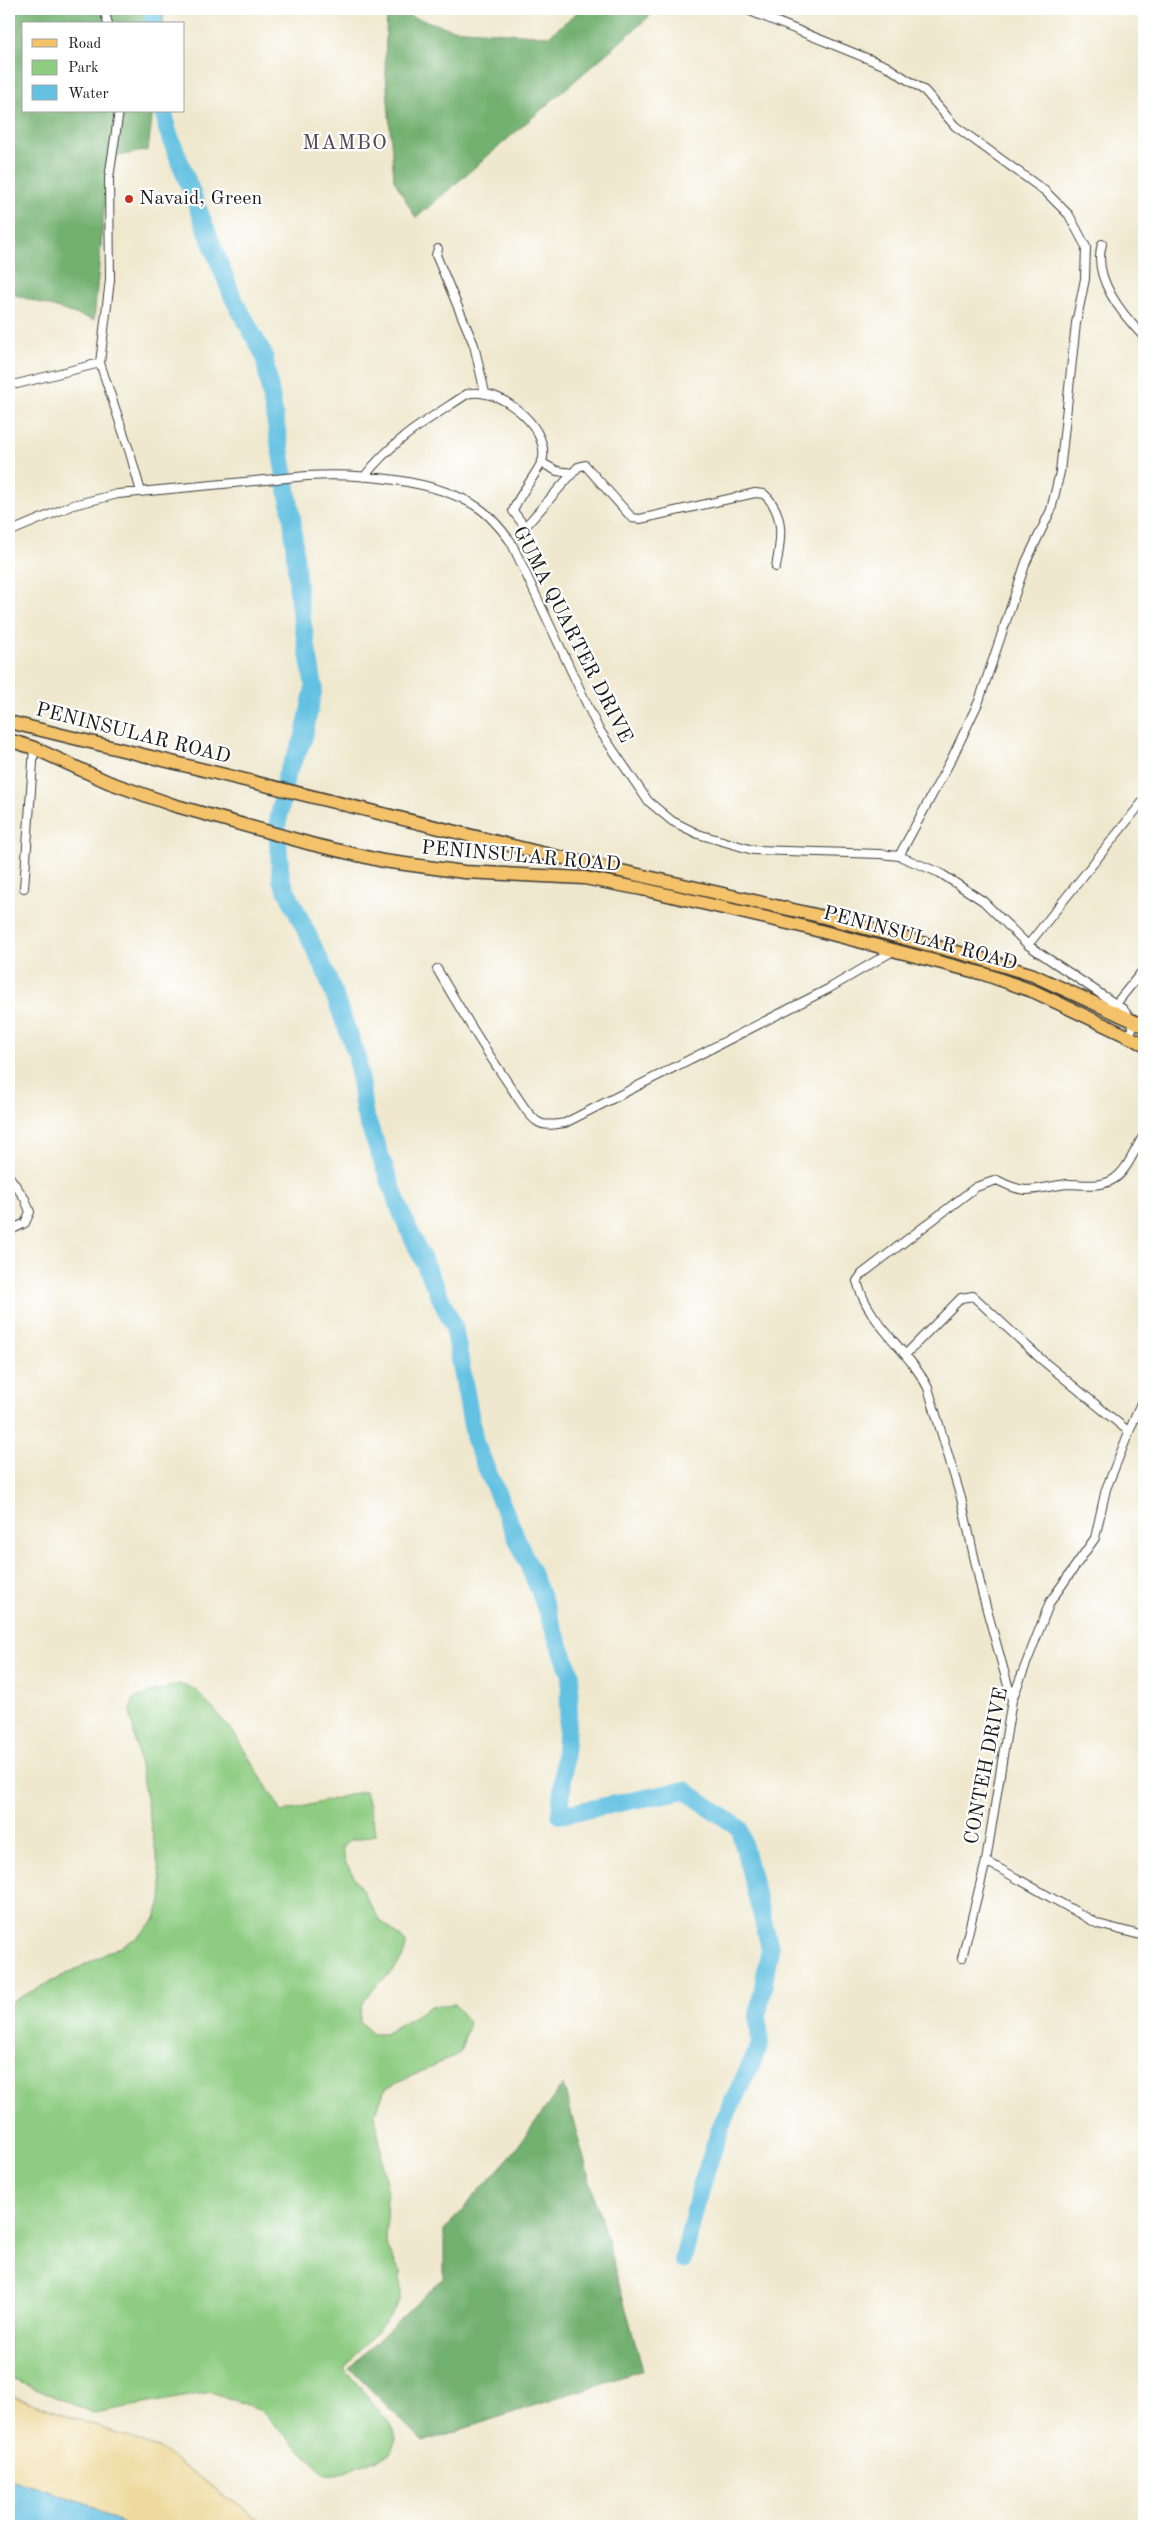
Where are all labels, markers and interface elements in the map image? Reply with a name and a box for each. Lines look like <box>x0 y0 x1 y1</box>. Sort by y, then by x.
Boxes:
legend <box>22 22 185 112</box>
text: Road <box>68 37 102 52</box>
text: Park <box>68 61 99 76</box>
text: Water <box>68 87 109 102</box>
district label: MAMBO <box>302 133 388 154</box>
place label: Navaid, Green <box>139 189 263 209</box>
marker: Navaid, Green <box>123 193 135 205</box>
street label: GUMA QUARTER DRIVE <box>509 524 635 746</box>
street label: PENINSULAR ROAD <box>33 700 233 768</box>
street label: PENINSULAR ROAD <box>420 838 622 876</box>
street label: PENINSULAR ROAD <box>821 903 1019 975</box>
street label: CONTEH DRIVE <box>962 1686 1012 1846</box>

